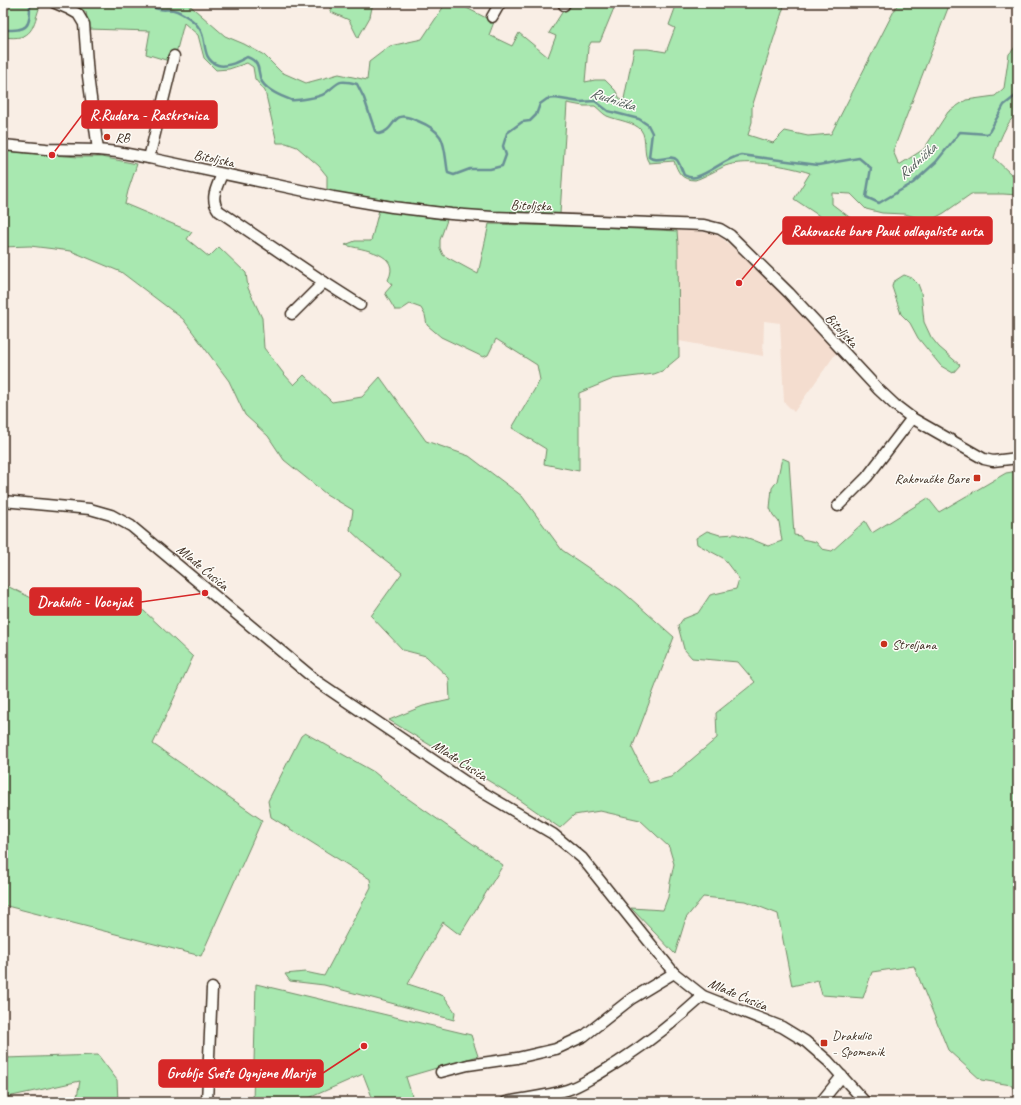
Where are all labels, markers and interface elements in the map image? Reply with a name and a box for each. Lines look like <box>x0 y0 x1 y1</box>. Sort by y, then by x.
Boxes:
water label: Rudnička <box>588 83 639 116</box>
callout: R.Rudara - Raskrsnica <box>82 101 217 128</box>
text: R.Rudara - Raskrsnica <box>90 106 210 125</box>
place label: RB <box>115 129 131 146</box>
marker: RB <box>102 132 112 142</box>
water label: Rudnička <box>894 138 942 184</box>
street label: Bitoljska <box>192 146 237 171</box>
street label: Bitoljska <box>510 196 553 215</box>
callout: Rakovacke bare Pauk odlagaliste auta <box>783 217 992 244</box>
text: Rakovacke bare Pauk odlagaliste auta <box>791 222 984 241</box>
street label: Bitoljska <box>822 310 863 352</box>
place label: Rakovačke Bare <box>894 470 970 487</box>
marker: Rakovačke Bare <box>972 473 982 483</box>
street label: Mlađe Ćusića <box>173 541 233 595</box>
callout: Drakulic - Vocnjak <box>30 588 141 615</box>
text: Drakulic - Vocnjak <box>38 593 134 612</box>
place label: Streljana <box>892 636 937 653</box>
marker: Streljana <box>879 639 889 649</box>
street label: Mlađe Ćusića <box>429 736 491 785</box>
street label: Mlađe Ćusića <box>706 974 771 1015</box>
place label: Drakulic - Spomenik <box>832 1027 886 1060</box>
marker: Drakulic - Spomenik <box>819 1038 829 1048</box>
callout: Groblje Svete Ognjene Marije <box>159 1060 323 1087</box>
text: Groblje Svete Ognjene Marije <box>167 1064 316 1083</box>

